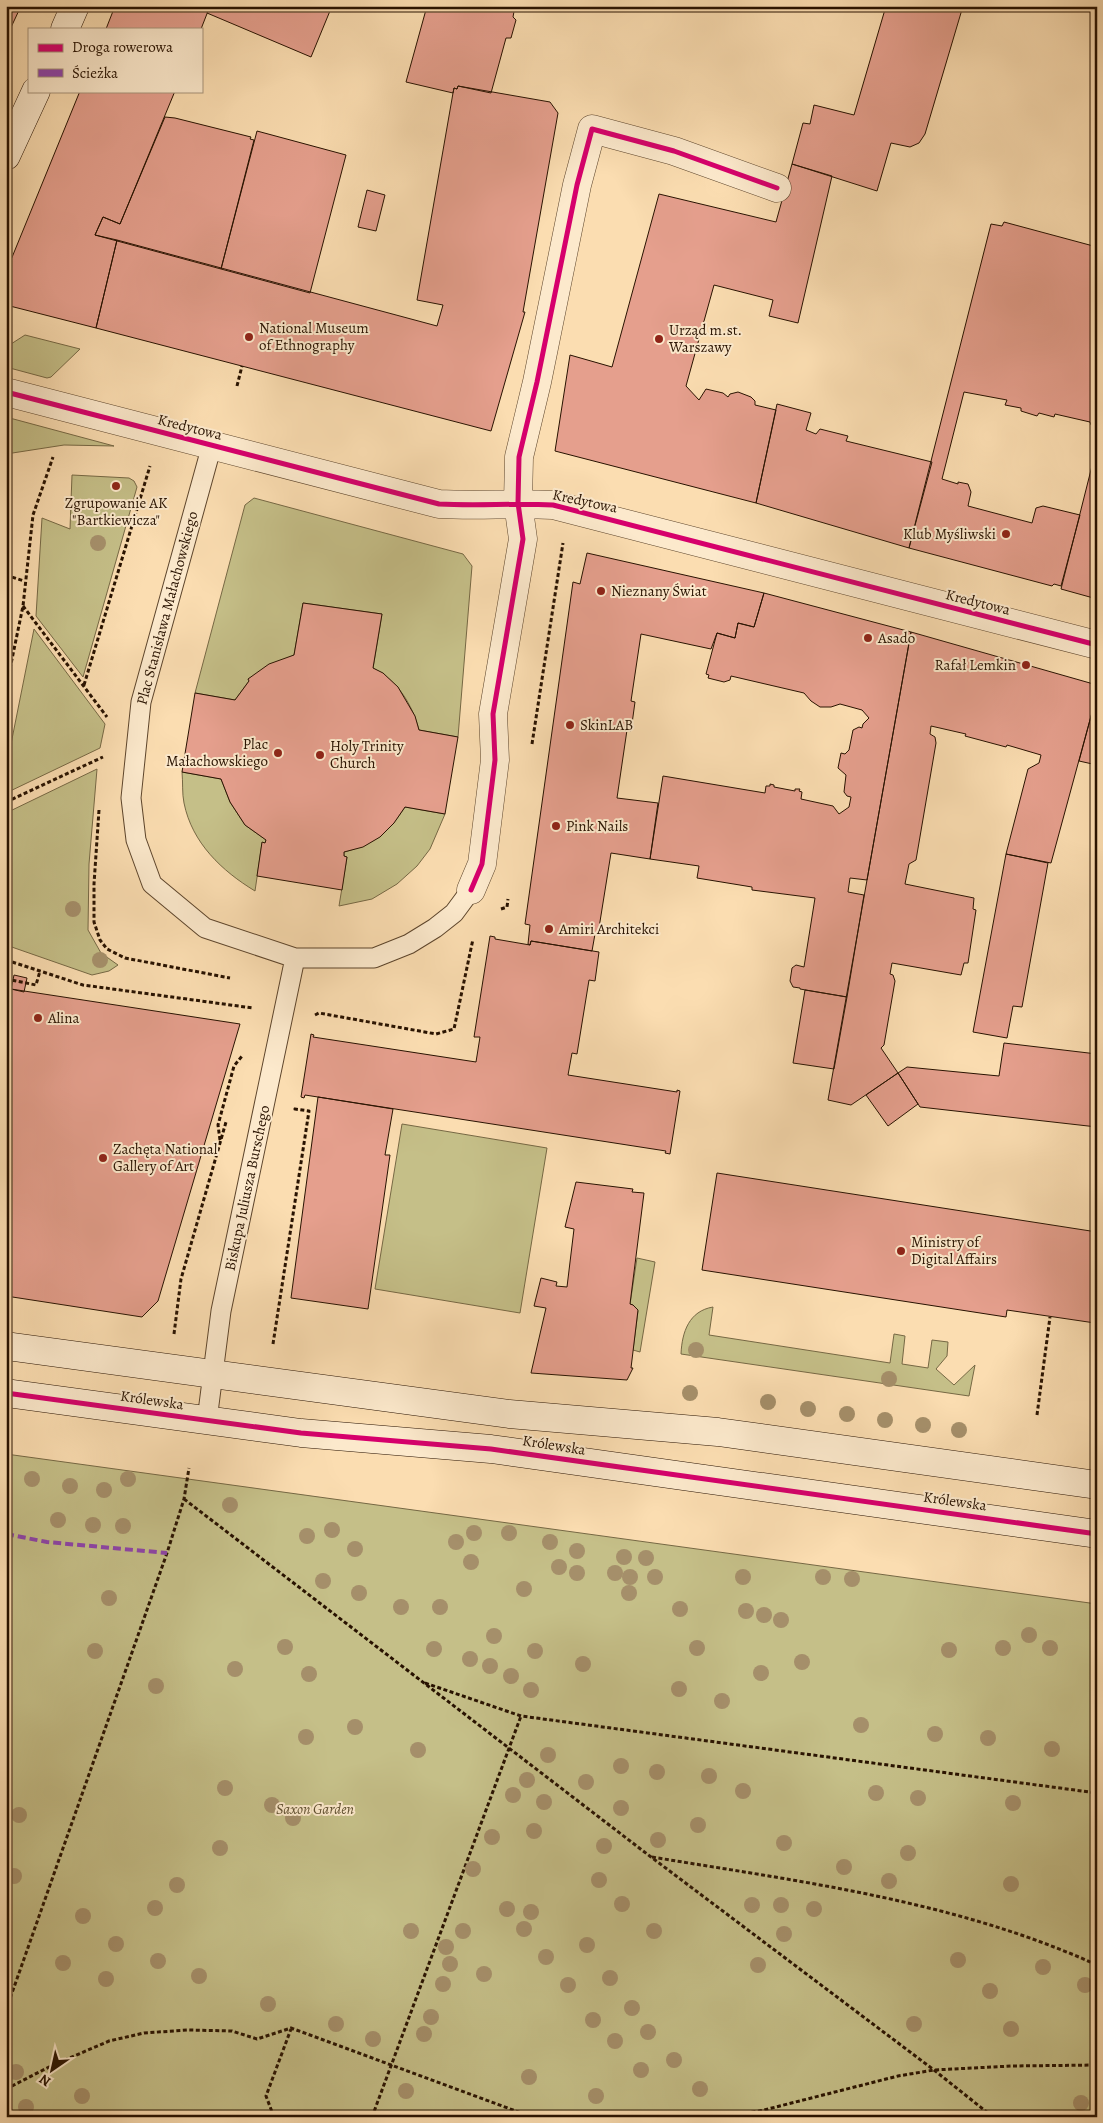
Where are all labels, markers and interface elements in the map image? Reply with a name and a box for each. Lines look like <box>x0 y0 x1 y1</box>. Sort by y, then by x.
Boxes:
legend <box>28 28 202 92</box>
text: Droga rowerowa <box>72 37 173 57</box>
text: Ścieżka <box>72 63 118 83</box>
place label: National Museum of Ethnography <box>259 318 369 355</box>
place label: Urząd m.st. Warszawy <box>668 320 742 357</box>
marker: National Museum of Ethnography <box>243 331 255 343</box>
marker: Urząd m.st. Warszawy <box>653 333 665 345</box>
street label: Kredytowa <box>156 409 224 445</box>
marker: Zgrupowanie AK "Bartkiewicza" <box>110 480 122 492</box>
street label: Kredytowa <box>551 484 619 518</box>
place label: Zgrupowanie AK "Bartkiewicza" <box>65 493 168 530</box>
street label: Plac Stanisława Małachowskiego <box>131 509 203 707</box>
place label: Klub Myśliwski <box>903 524 996 544</box>
marker: Klub Myśliwski <box>1000 528 1012 540</box>
place label: Nieznany Świat <box>611 581 707 601</box>
street label: Kredytowa <box>944 584 1012 620</box>
marker: Nieznany Świat <box>595 585 607 597</box>
place label: Asado <box>877 628 915 648</box>
marker: Asado <box>862 632 874 644</box>
place label: Rafał Lemkin <box>935 655 1016 675</box>
marker: Rafał Lemkin <box>1020 659 1032 671</box>
place label: SkinLAB <box>580 715 633 735</box>
marker: SkinLAB <box>564 719 576 731</box>
place label: Plac Małachowskiego <box>166 734 268 771</box>
place label: Holy Trinity Church <box>330 736 404 773</box>
marker: Plac Małachowskiego <box>272 747 284 759</box>
marker: Holy Trinity Church <box>314 749 326 761</box>
place label: Pink Nails <box>566 816 628 836</box>
marker: Pink Nails <box>550 820 562 832</box>
place label: Amiri Architekci <box>558 919 659 939</box>
marker: Amiri Architekci <box>543 923 555 935</box>
place label: Alina <box>47 1008 80 1028</box>
marker: Alina <box>32 1012 44 1024</box>
street label: Biskupa Juliusza Burschego <box>220 1103 274 1273</box>
place label: Zachęta National Gallery of Art <box>113 1139 218 1176</box>
marker: Zachęta National Gallery of Art <box>97 1152 109 1164</box>
place label: Ministry of Digital Affairs <box>911 1232 997 1269</box>
marker: Ministry of Digital Affairs <box>895 1245 907 1257</box>
street label: Królewska <box>119 1386 185 1414</box>
street label: Królewska <box>521 1430 587 1460</box>
street label: Królewska <box>922 1487 988 1515</box>
park label: Saxon Garden <box>276 1799 354 1819</box>
north arrow <box>28 2046 78 2096</box>
text: N <box>35 2070 55 2091</box>

